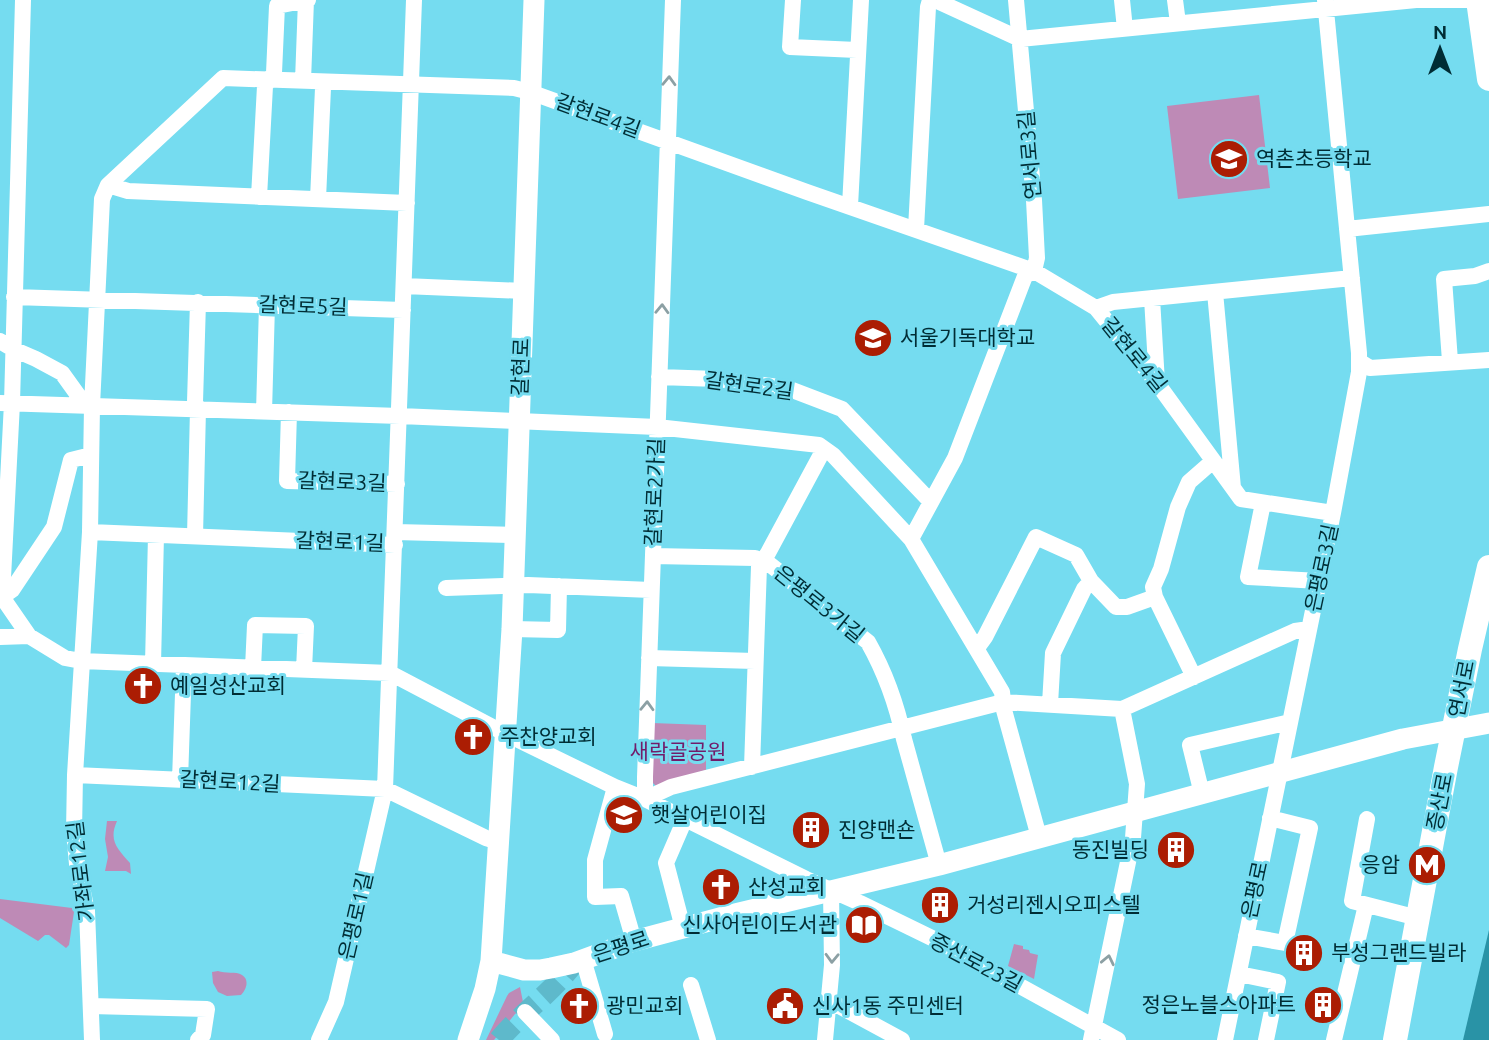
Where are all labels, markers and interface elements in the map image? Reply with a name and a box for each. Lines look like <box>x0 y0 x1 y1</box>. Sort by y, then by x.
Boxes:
north arrow <box>1405 14 1475 84</box>
text: N <box>1433 21 1447 43</box>
one-way arrow <box>662 75 677 86</box>
street label: 갈현로4길 <box>552 89 644 142</box>
street label: 연서로3길 <box>1013 110 1045 201</box>
school or university icon: 역촌초등학교 <box>1208 138 1250 180</box>
place label: 역촌초등학교 <box>1256 146 1372 170</box>
street label: 갈현로5길 <box>258 291 348 319</box>
one-way arrow <box>654 303 669 314</box>
street label: 갈현로4길 <box>1097 312 1172 397</box>
school or university icon: 서울기독대학교 <box>852 317 894 359</box>
place label: 서울기독대학교 <box>900 325 1035 349</box>
street label: 갈현로 <box>507 338 533 396</box>
street label: 갈현로2길 <box>703 367 795 403</box>
street label: 갈현로2가길 <box>640 437 668 547</box>
street label: 갈현로3길 <box>297 467 387 495</box>
street label: 은평로3길 <box>1300 522 1342 614</box>
street label: 갈현로1길 <box>295 527 385 555</box>
street label: 은평로3가길 <box>770 560 869 647</box>
street label: 연서로 <box>1444 658 1478 720</box>
church icon: 예일성산교회 <box>122 665 164 707</box>
place label: 예일성산교회 <box>170 673 286 697</box>
one-way arrow <box>640 701 655 712</box>
church icon: 주찬양교회 <box>452 716 494 758</box>
place label: 주찬양교회 <box>500 724 597 748</box>
park label: 새락골공원 <box>630 739 726 763</box>
street label: 갈현로12길 <box>179 766 281 796</box>
street label: 증산로 <box>1422 771 1456 833</box>
school or university icon: 햇살어린이집 <box>603 794 645 836</box>
place label: 햇살어린이집 <box>651 802 767 826</box>
building icon: 진양맨숀 <box>790 809 832 851</box>
place label: 진양맨숀 <box>838 817 915 841</box>
street label: 가좌로12길 <box>62 820 98 923</box>
building icon: 동진빌딩 <box>1155 829 1197 871</box>
place label: 동진빌딩 <box>1072 837 1149 861</box>
metro station icon: 응암 <box>1406 844 1448 886</box>
place label: 응암 <box>1361 852 1400 876</box>
street label: 은평로 <box>1236 859 1272 921</box>
church icon: 산성교회 <box>700 866 742 908</box>
street label: 은평로1길 <box>333 870 377 962</box>
place label: 산성교회 <box>748 874 825 898</box>
building icon: 거성리젠시오피스텔 <box>919 884 961 926</box>
place label: 거성리젠시오피스텔 <box>967 892 1141 916</box>
library icon: 신사어린이도서관 <box>843 904 885 946</box>
place label: 신사어린이도서관 <box>682 912 837 936</box>
street label: 은평로 <box>589 926 652 966</box>
street label: 증산로23길 <box>926 928 1027 996</box>
building icon: 부성그랜드빌라 <box>1283 932 1325 974</box>
place label: 부성그랜드빌라 <box>1331 940 1466 964</box>
one-way arrow <box>824 953 839 964</box>
one-way arrow <box>1099 954 1114 966</box>
building icon: 정은노블스아파트 <box>1302 984 1344 1026</box>
church icon: 광민교회 <box>558 985 600 1027</box>
public building icon: 신사1동 주민센터 <box>764 985 806 1027</box>
place label: 정은노블스아파트 <box>1141 992 1296 1016</box>
place label: 광민교회 <box>606 993 683 1017</box>
place label: 신사1동 주민센터 <box>812 993 964 1017</box>

